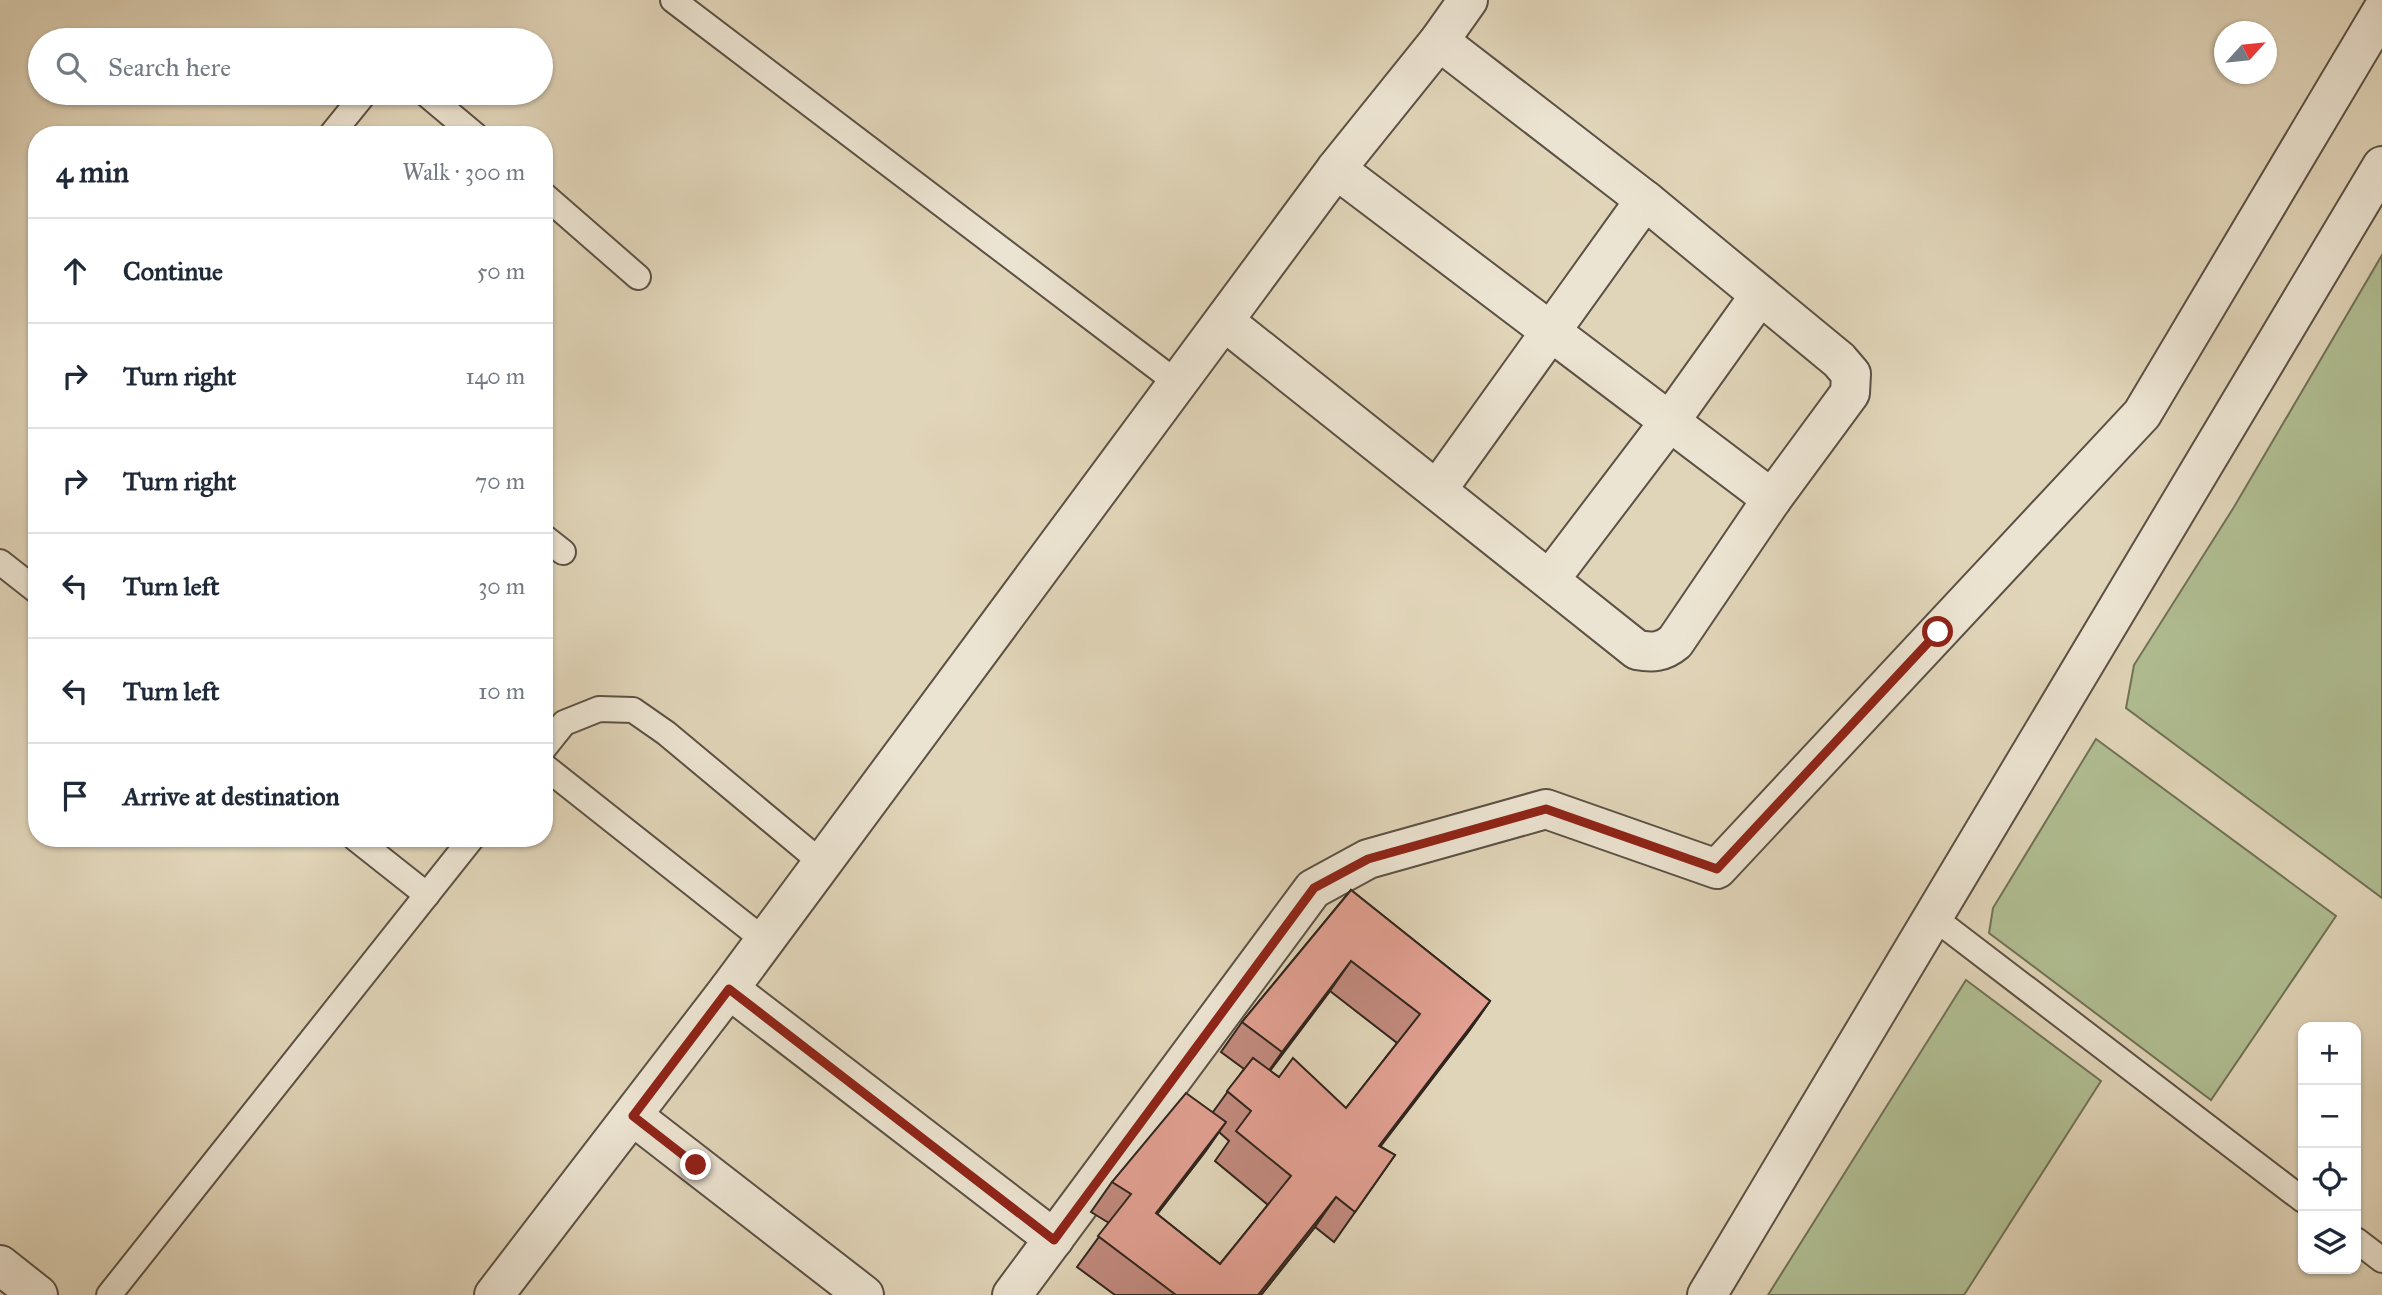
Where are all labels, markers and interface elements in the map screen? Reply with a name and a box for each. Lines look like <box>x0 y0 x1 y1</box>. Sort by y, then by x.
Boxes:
north arrow <box>2214 21 2277 84</box>
search box <box>28 28 553 105</box>
icon: search <box>52 48 90 86</box>
text: Search here <box>108 51 231 83</box>
text: 4 min <box>56 154 129 190</box>
text: Walk · 300 m <box>402 158 525 186</box>
icon: ahead <box>56 252 94 290</box>
text: Continue <box>123 255 223 287</box>
text: 50 m <box>477 257 525 285</box>
icon: right <box>56 357 94 395</box>
text: Turn right <box>123 360 236 392</box>
text: 140 m <box>465 362 525 390</box>
icon: right <box>56 462 94 500</box>
text: Turn right <box>123 465 236 497</box>
text: 70 m <box>475 467 525 495</box>
icon: left <box>56 567 94 605</box>
text: Turn left <box>123 570 219 602</box>
text: 30 m <box>478 572 525 600</box>
route start <box>1922 616 1953 647</box>
icon: left <box>56 672 94 710</box>
text: Turn left <box>123 675 219 707</box>
text: 10 m <box>478 677 525 705</box>
icon: arrive <box>56 777 94 815</box>
text: Arrive at destination <box>123 780 340 812</box>
map controls <box>2298 1022 2361 1274</box>
button: + <box>2298 1022 2361 1085</box>
button: − <box>2298 1085 2361 1148</box>
button: locate <box>2298 1148 2361 1211</box>
route end <box>680 1149 711 1180</box>
button: layers <box>2298 1211 2361 1274</box>

